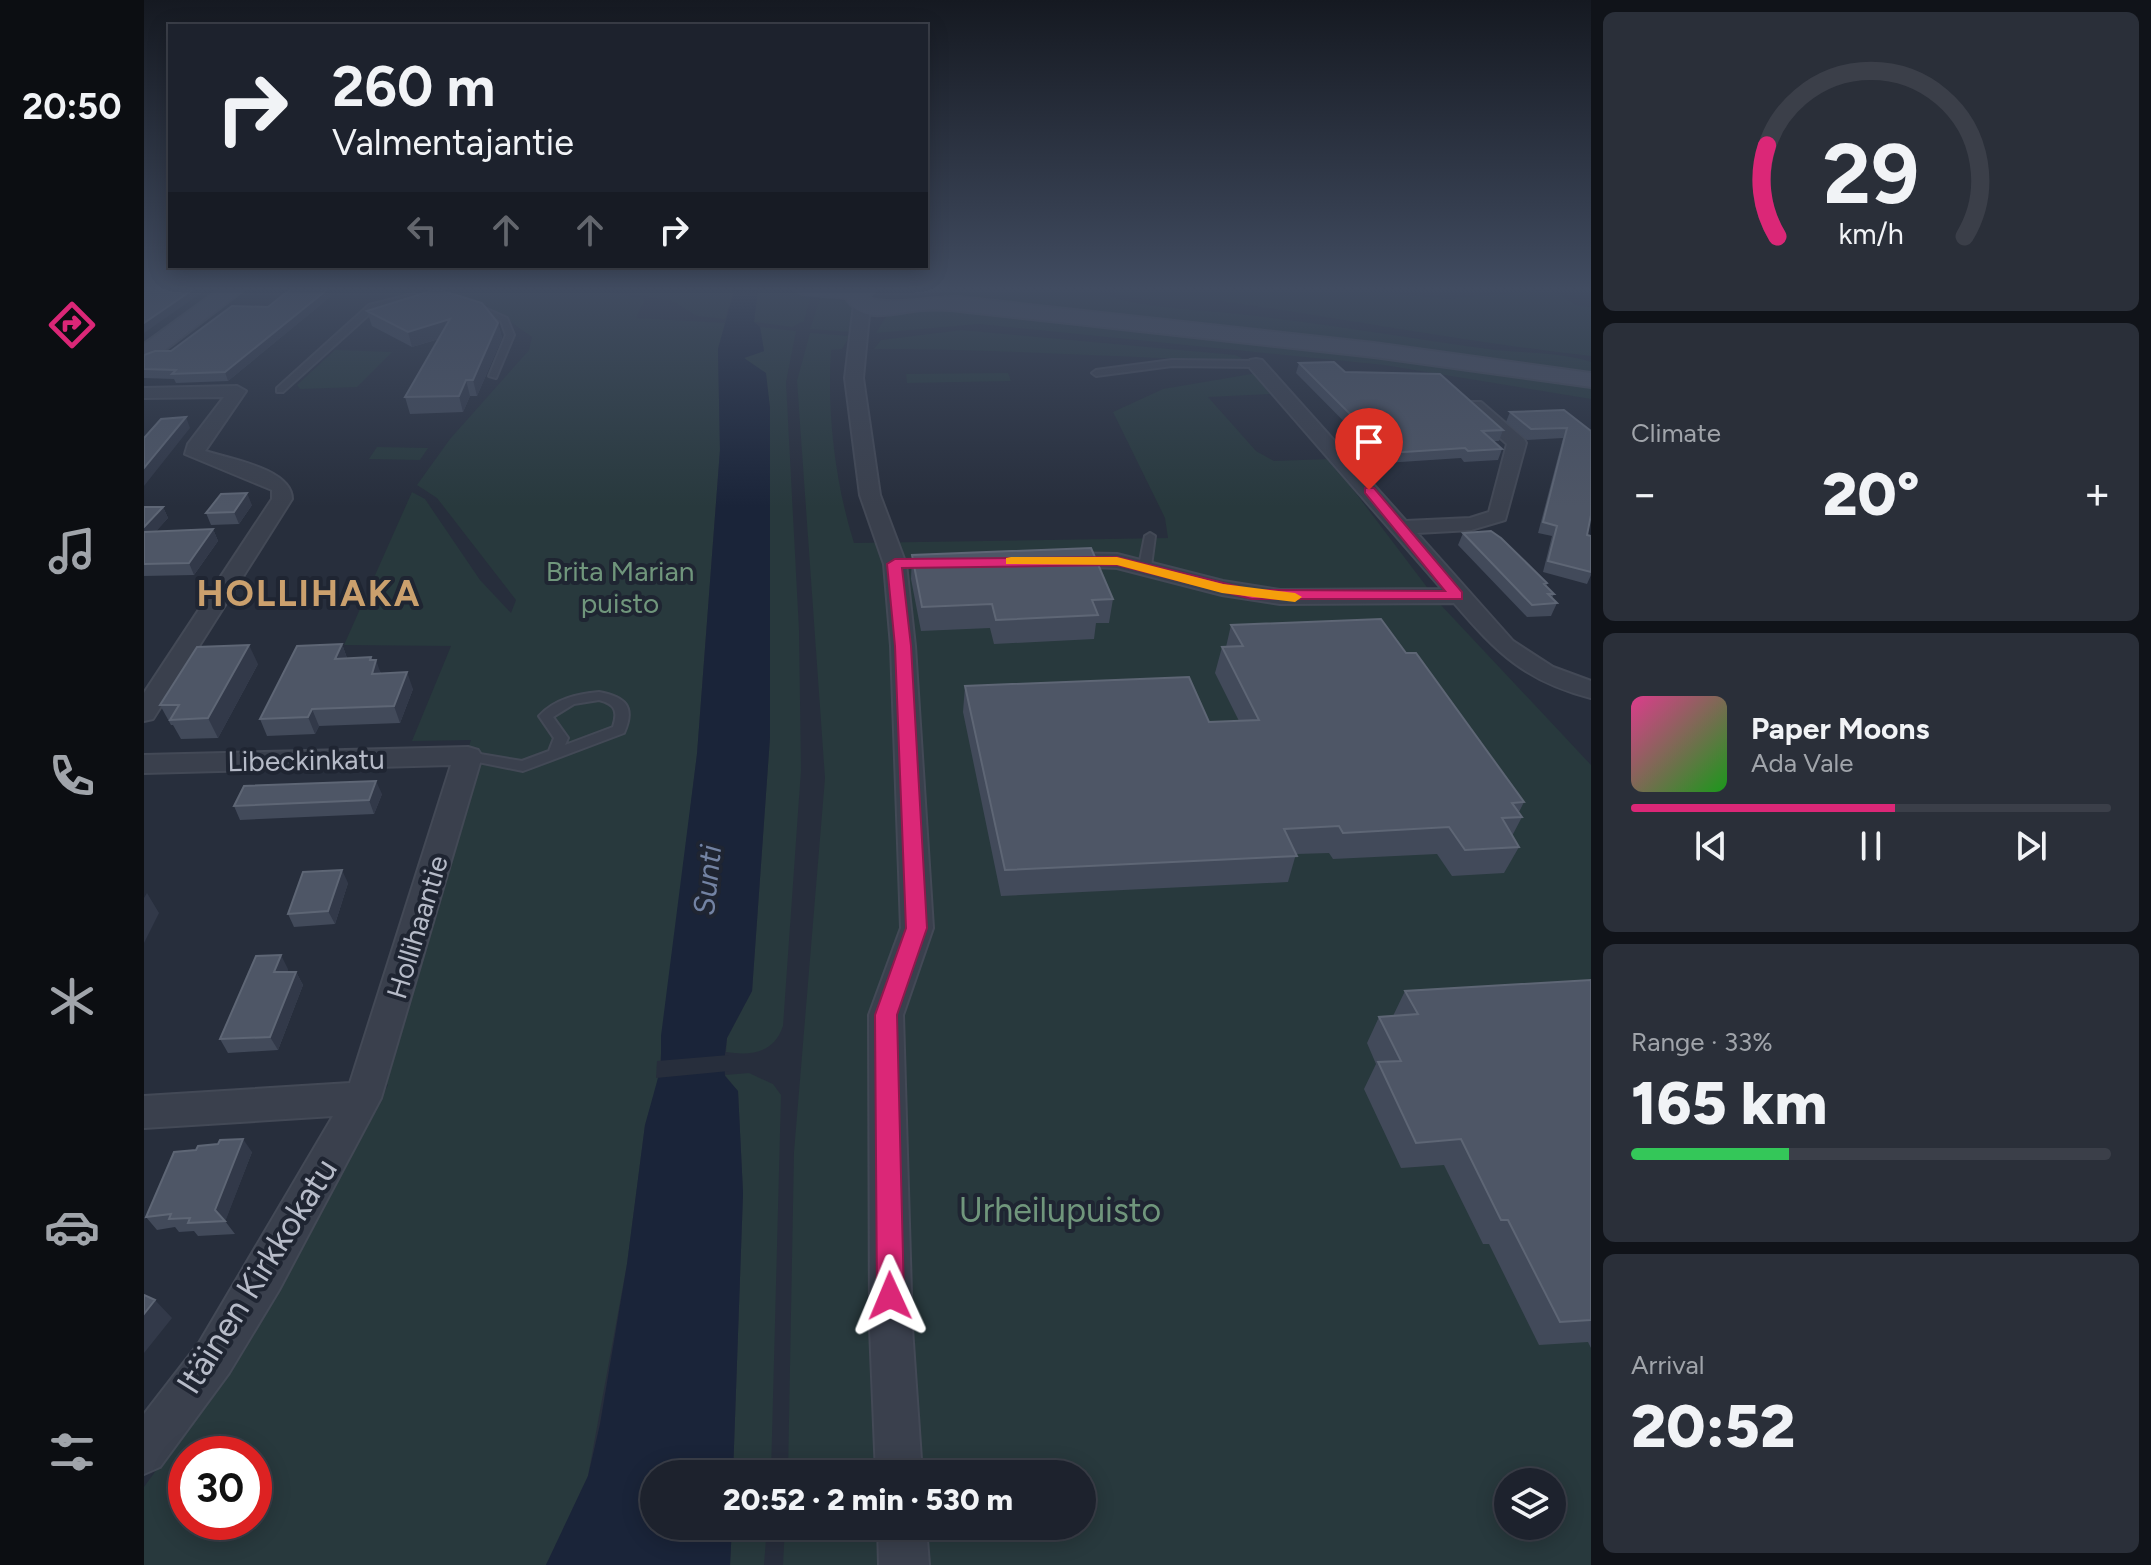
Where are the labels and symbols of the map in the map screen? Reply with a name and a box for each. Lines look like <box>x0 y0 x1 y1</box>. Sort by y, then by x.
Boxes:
pin <box>1335 408 1403 490</box>
park label: Brita Marian puisto <box>546 554 694 620</box>
district label: HOLLIHAKA <box>197 572 421 615</box>
street label: Libeckinkatu <box>227 742 385 778</box>
water label: Sunti <box>685 842 729 917</box>
street label: Hollihaantie <box>379 851 455 1003</box>
street label: Itäinen Kirkkokatu <box>168 1151 346 1401</box>
park label: Urheilupuisto <box>959 1190 1161 1231</box>
position arrow <box>848 1254 932 1338</box>
speed limit sign: 30 <box>168 1436 272 1540</box>

